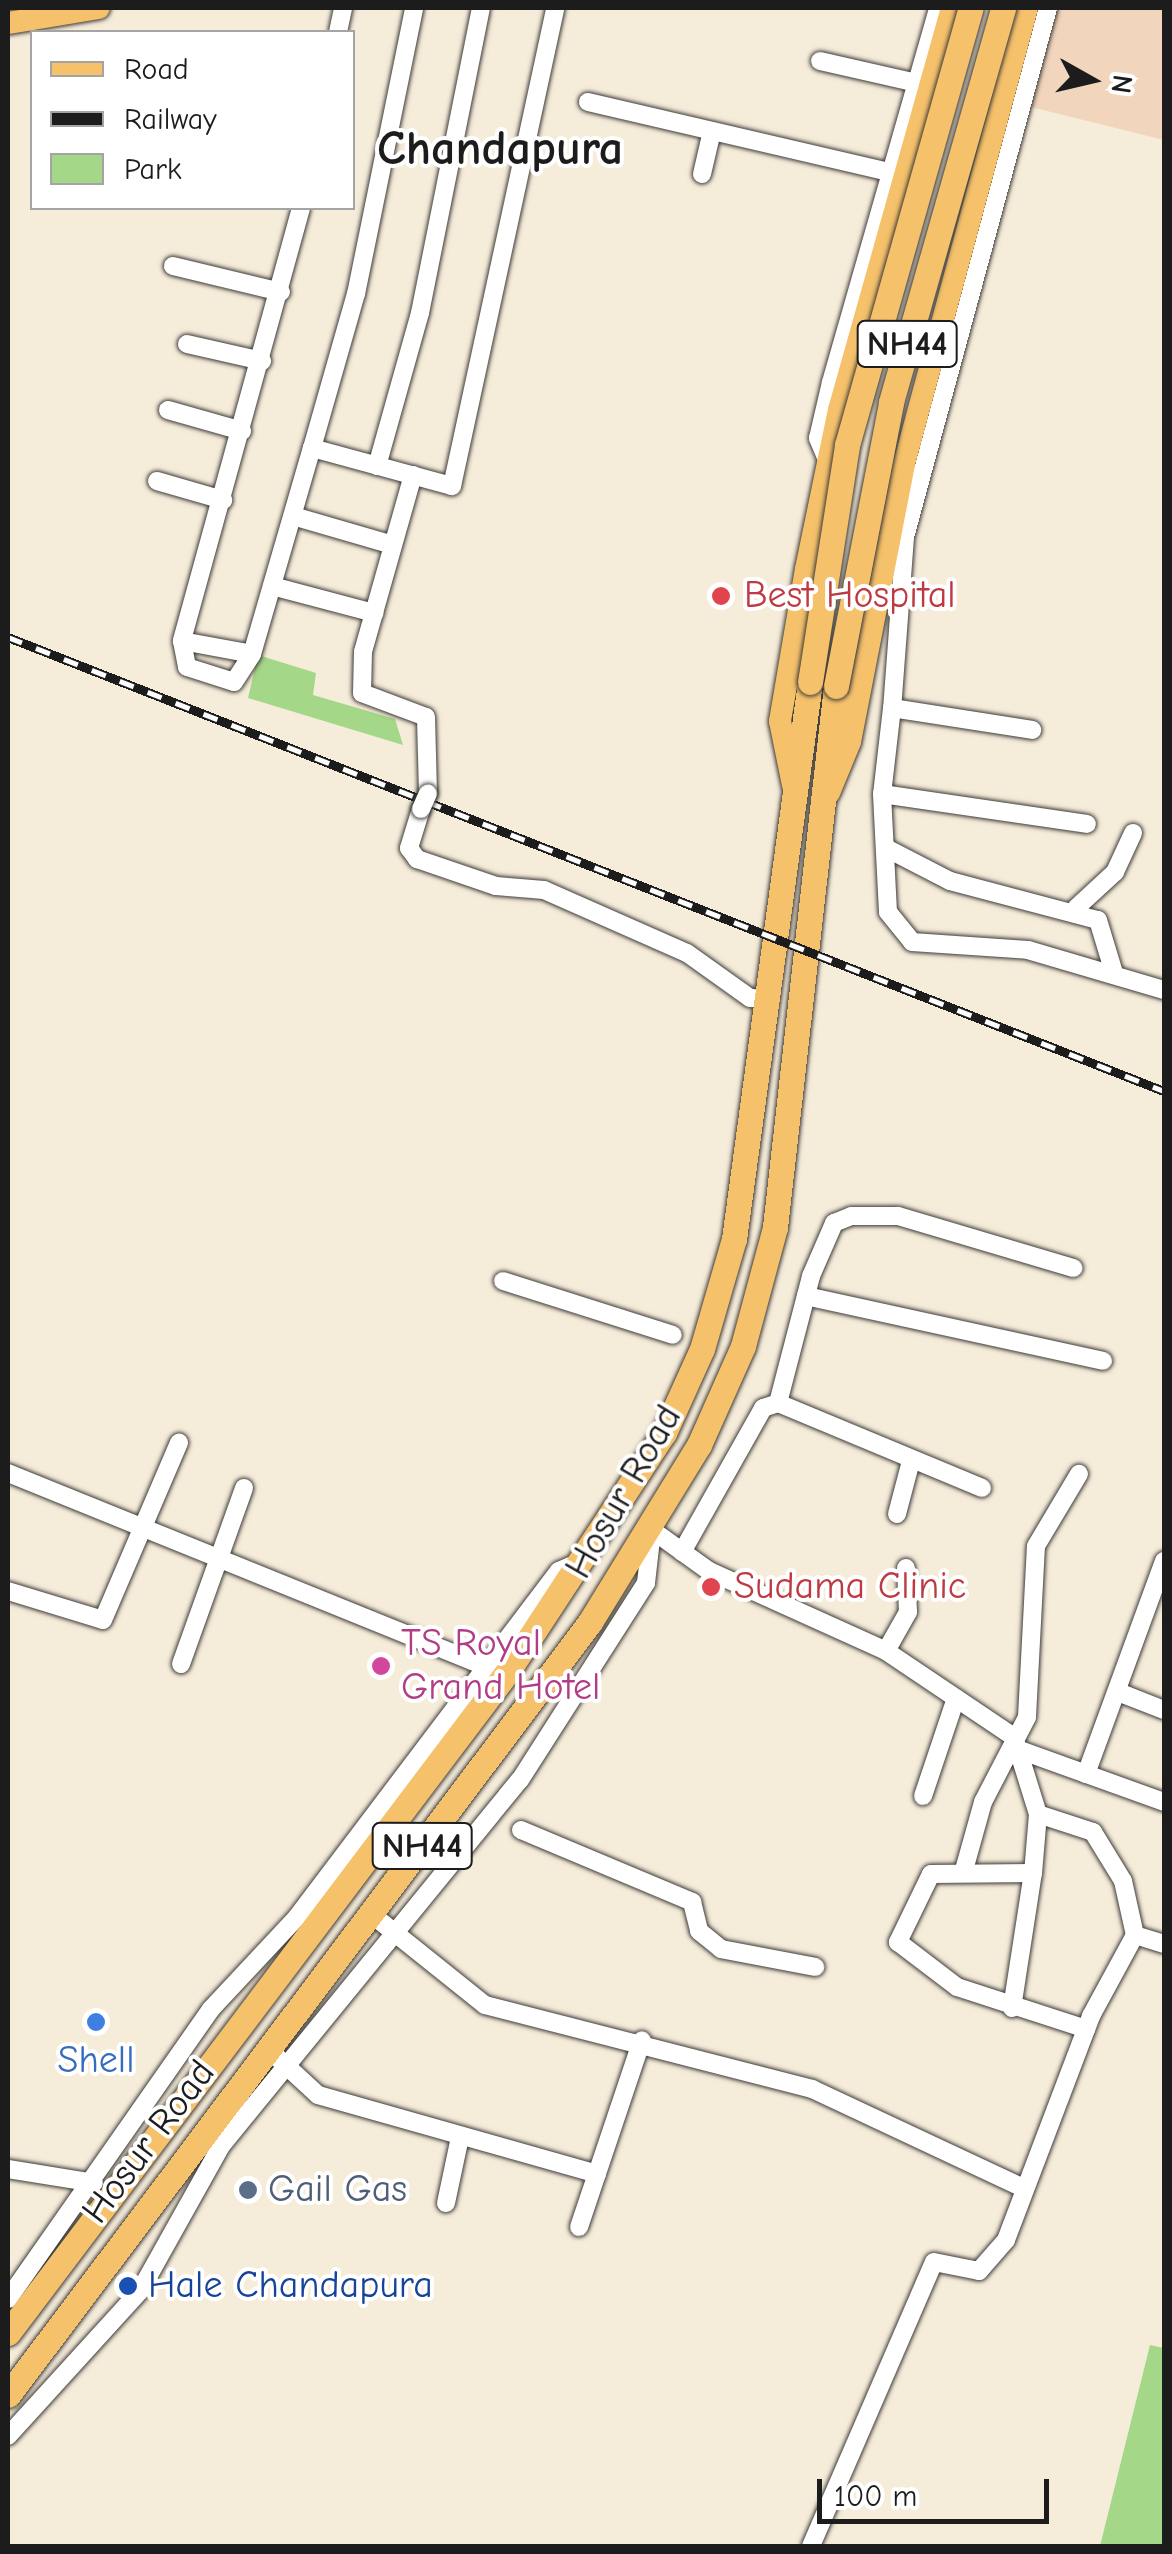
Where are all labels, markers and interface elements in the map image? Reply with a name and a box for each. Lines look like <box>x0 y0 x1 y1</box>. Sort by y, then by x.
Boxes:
legend <box>30 30 355 210</box>
north arrow <box>1042 30 1142 130</box>
text: Road <box>124 52 189 87</box>
text: N <box>1105 73 1139 95</box>
text: Railway <box>124 102 217 137</box>
district label: Chandapura <box>377 120 623 178</box>
text: Park <box>124 152 181 187</box>
road number: NH44 <box>854 314 960 374</box>
place label: Best Hospital <box>744 573 956 619</box>
marker: Best Hospital <box>708 583 734 609</box>
street label: Hosur Road <box>556 1397 692 1587</box>
place label: Sudama Clinic <box>734 1564 966 1610</box>
marker: Sudama Clinic <box>698 1574 724 1600</box>
place label: TS Royal Grand Hotel <box>401 1621 600 1710</box>
marker: TS Royal Grand Hotel <box>370 1655 392 1677</box>
road number: NH44 <box>370 1816 474 1876</box>
marker: Shell <box>85 2011 107 2033</box>
place label: Shell <box>57 2038 135 2084</box>
street label: Hosur Road <box>73 2051 225 2233</box>
place label: Gail Gas <box>268 2167 407 2213</box>
marker: Gail Gas <box>237 2179 259 2201</box>
place label: Hale Chandapura <box>148 2263 433 2309</box>
marker: Hale Chandapura <box>117 2275 139 2297</box>
scale bar <box>822 2459 1054 2521</box>
text: 100 m <box>834 2479 917 2514</box>

